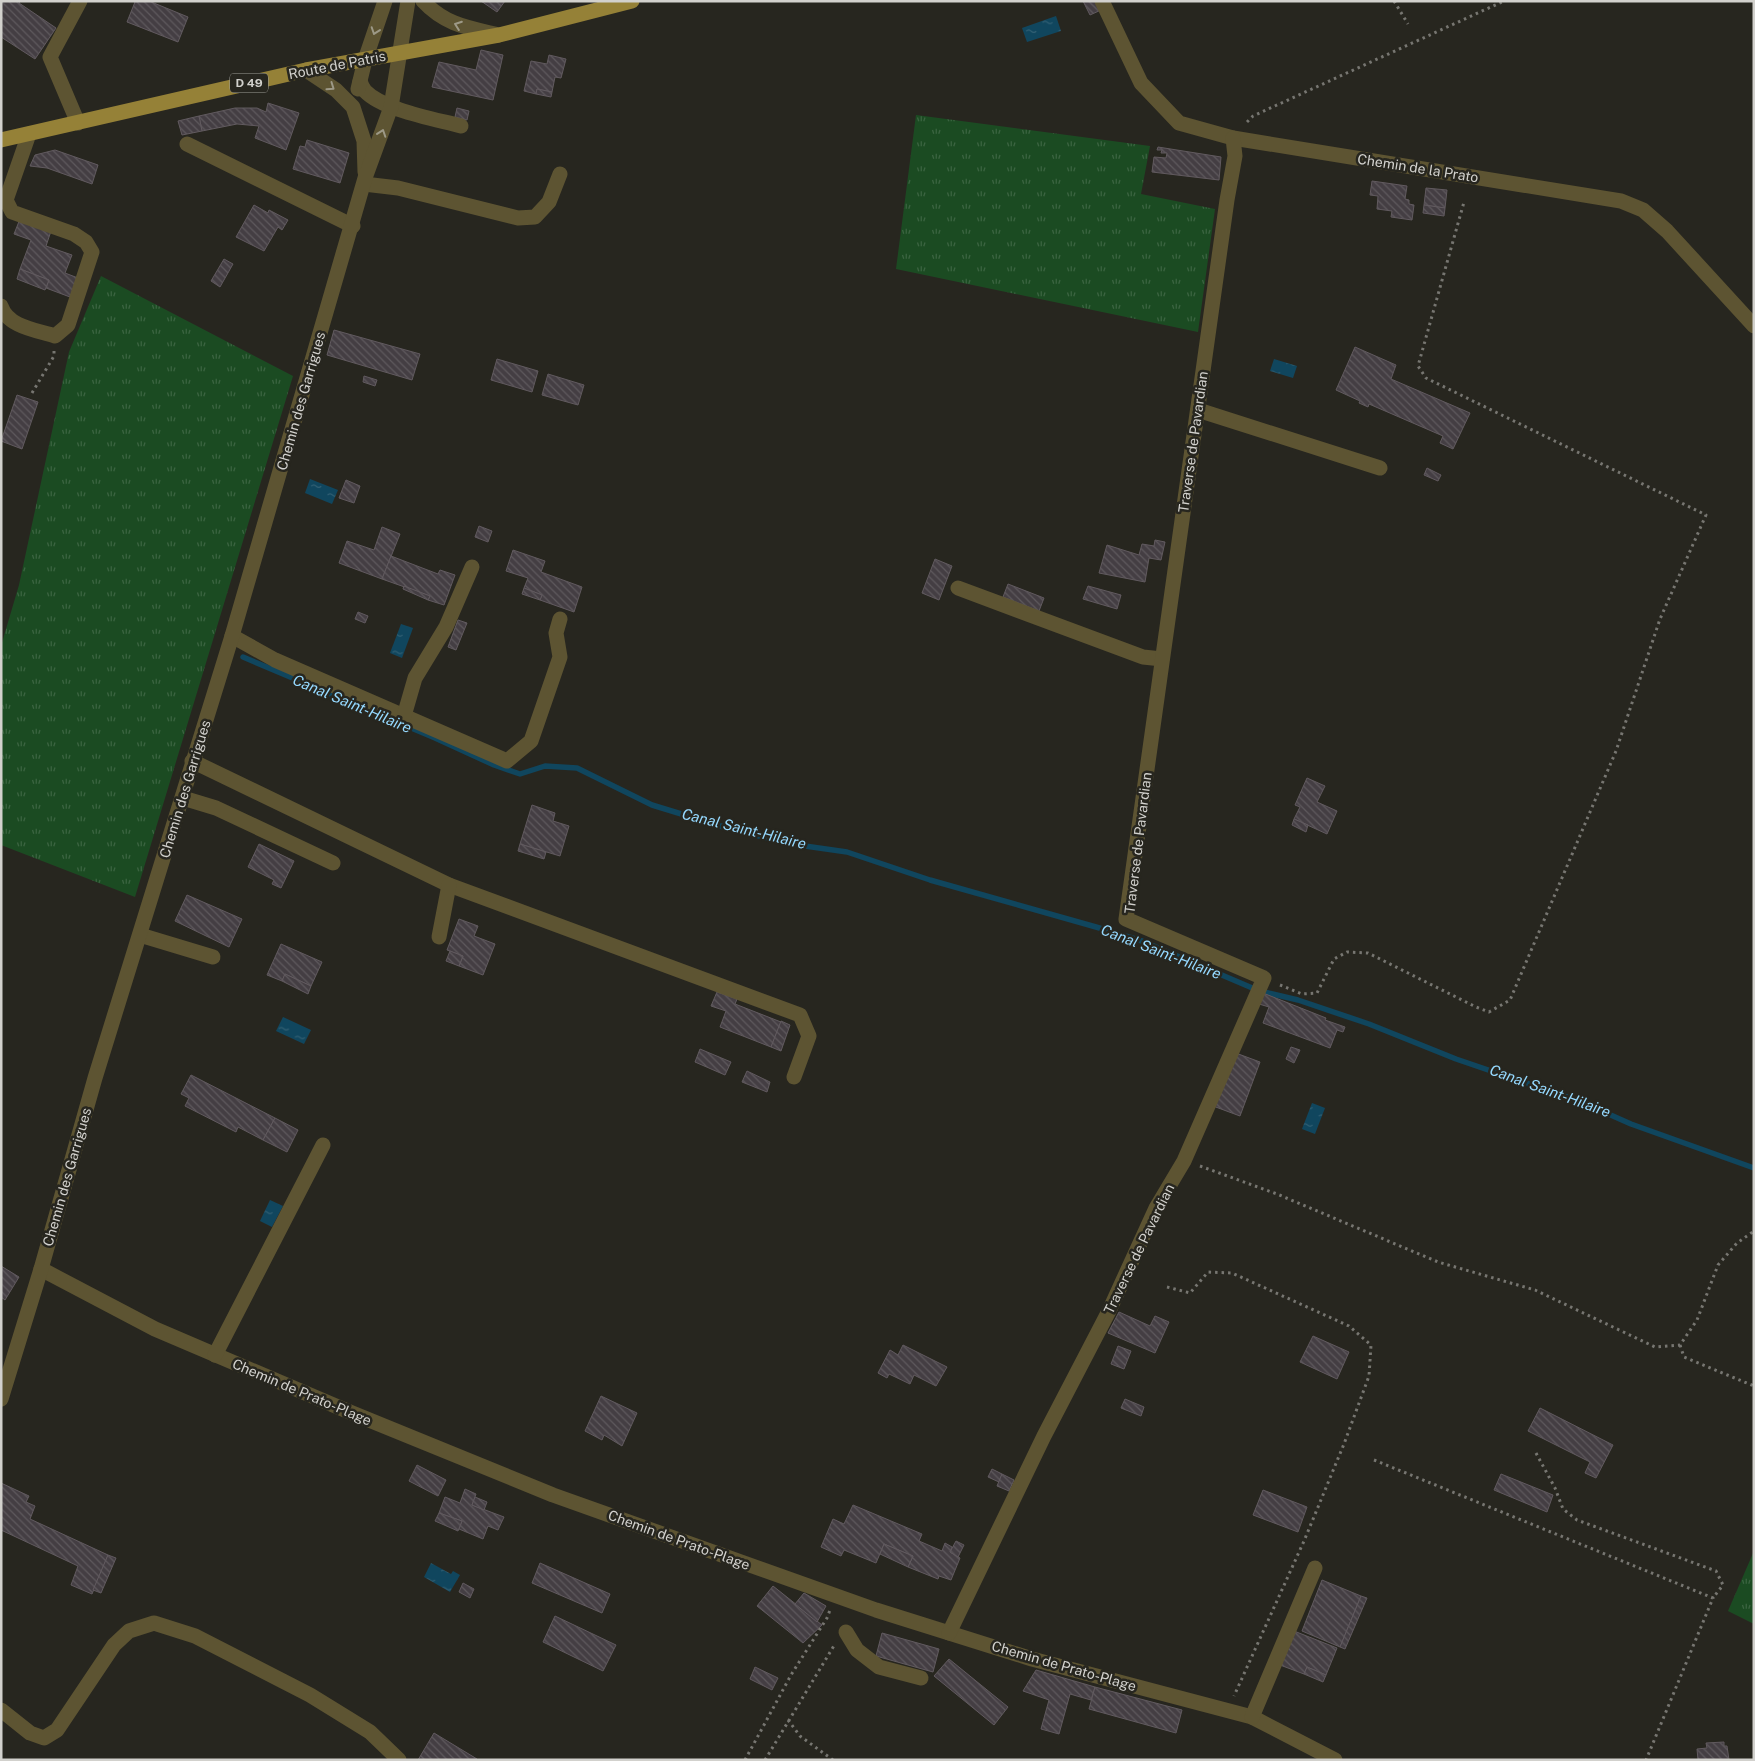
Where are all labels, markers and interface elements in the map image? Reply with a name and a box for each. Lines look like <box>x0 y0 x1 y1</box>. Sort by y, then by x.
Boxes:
one-way arrow <box>454 21 463 31</box>
one-way arrow <box>371 26 381 34</box>
street label: Route de Patris <box>287 48 387 82</box>
road number: D 49 <box>230 74 268 92</box>
one-way arrow <box>325 81 335 90</box>
one-way arrow <box>377 129 387 137</box>
street label: Chemin de la Prato <box>1356 151 1480 185</box>
street label: Chemin des Garrigues <box>274 330 328 472</box>
street label: Traverse de Pavardian <box>1175 370 1211 514</box>
water label: Canal Saint-Hilaire <box>290 671 414 736</box>
street label: Chemin des Garrigues <box>156 718 214 860</box>
street label: Traverse de Pavardian <box>1121 771 1155 915</box>
water label: Canal Saint-Hilaire <box>680 805 808 852</box>
water label: Canal Saint-Hilaire <box>1099 921 1224 982</box>
water label: Canal Saint-Hilaire <box>1487 1061 1613 1120</box>
street label: Chemin des Garrigues <box>40 1106 94 1248</box>
street label: Traverse de Pavardian <box>1101 1181 1177 1317</box>
street label: Chemin de Prato-Plage <box>230 1355 374 1429</box>
street label: Chemin de Prato-Plage <box>606 1507 752 1573</box>
street label: Chemin de Prato-Plage <box>990 1638 1138 1694</box>

